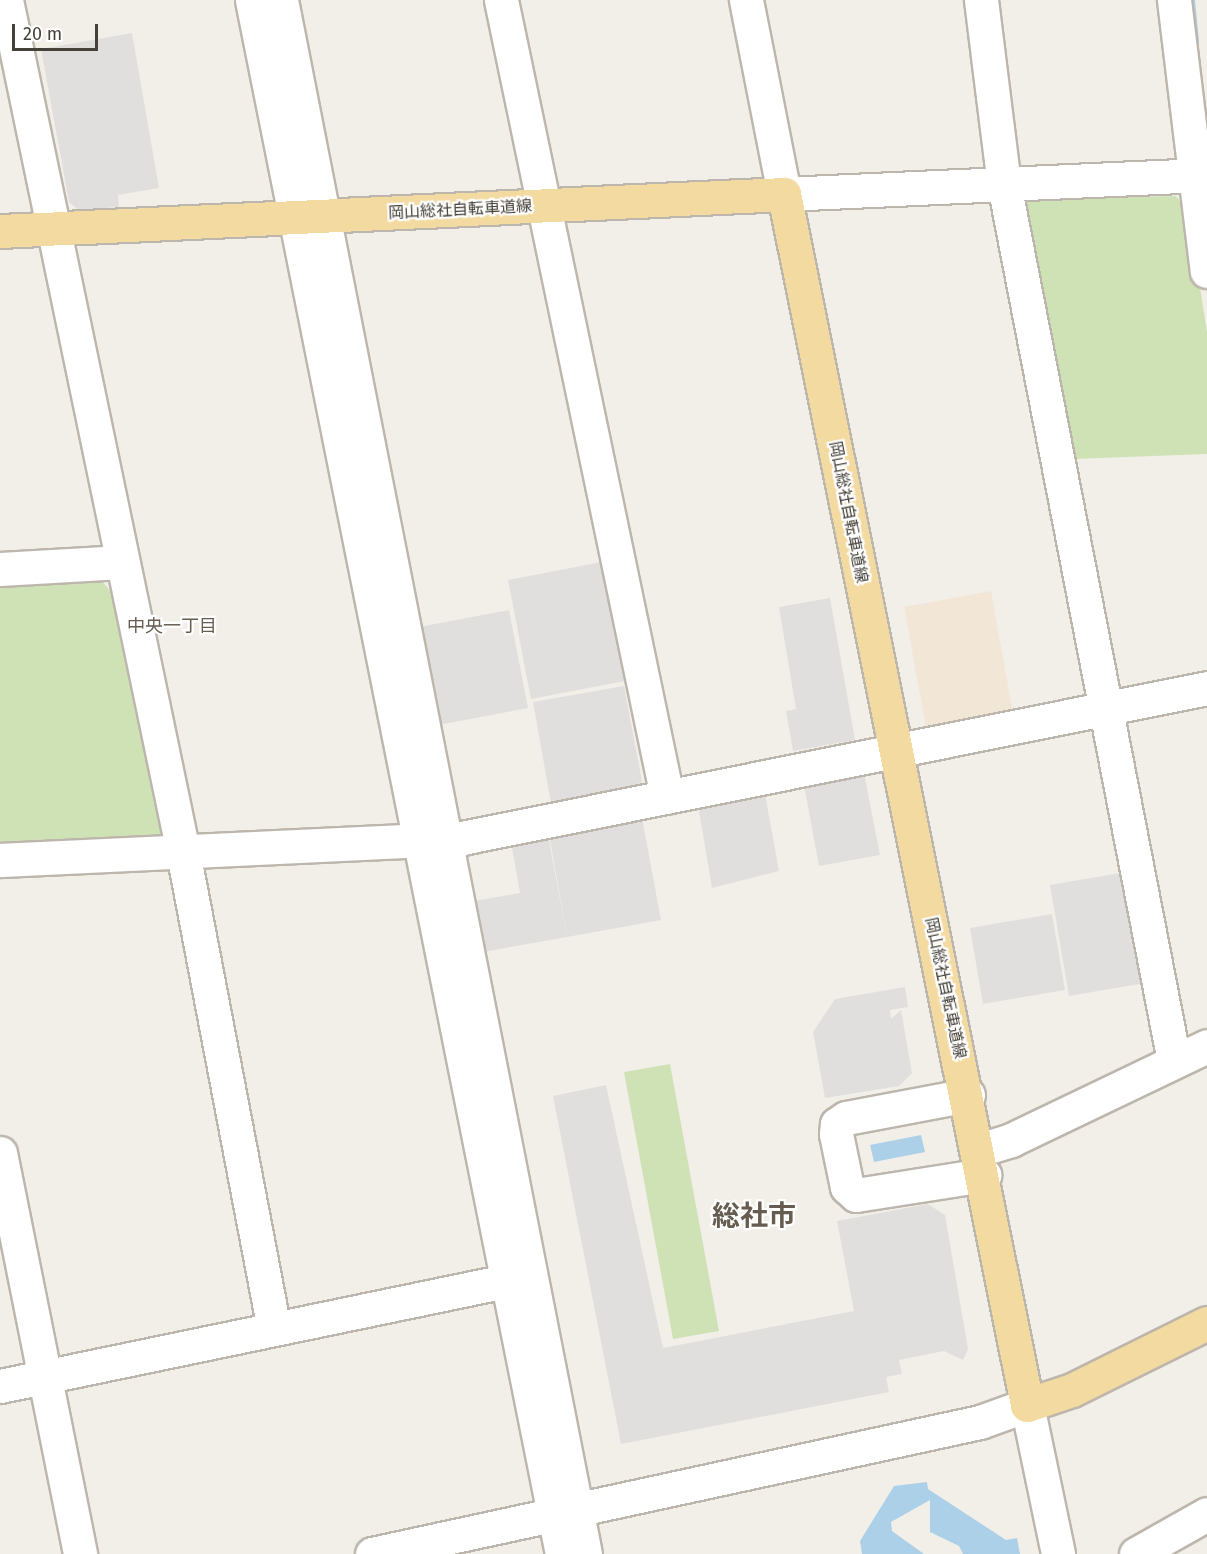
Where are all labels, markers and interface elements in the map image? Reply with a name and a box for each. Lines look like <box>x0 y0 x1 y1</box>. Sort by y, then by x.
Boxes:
scale bar <box>15 12 100 50</box>
text: 20 m <box>23 23 62 45</box>
street label: 岡山総社自転車道線 <box>388 197 532 223</box>
street label: 岡山総社自転車道線 <box>825 439 871 585</box>
district label: 中央一丁目 <box>127 615 217 637</box>
street label: 岡山総社自転車道線 <box>921 916 969 1060</box>
district label: 総社市 <box>712 1199 796 1233</box>

